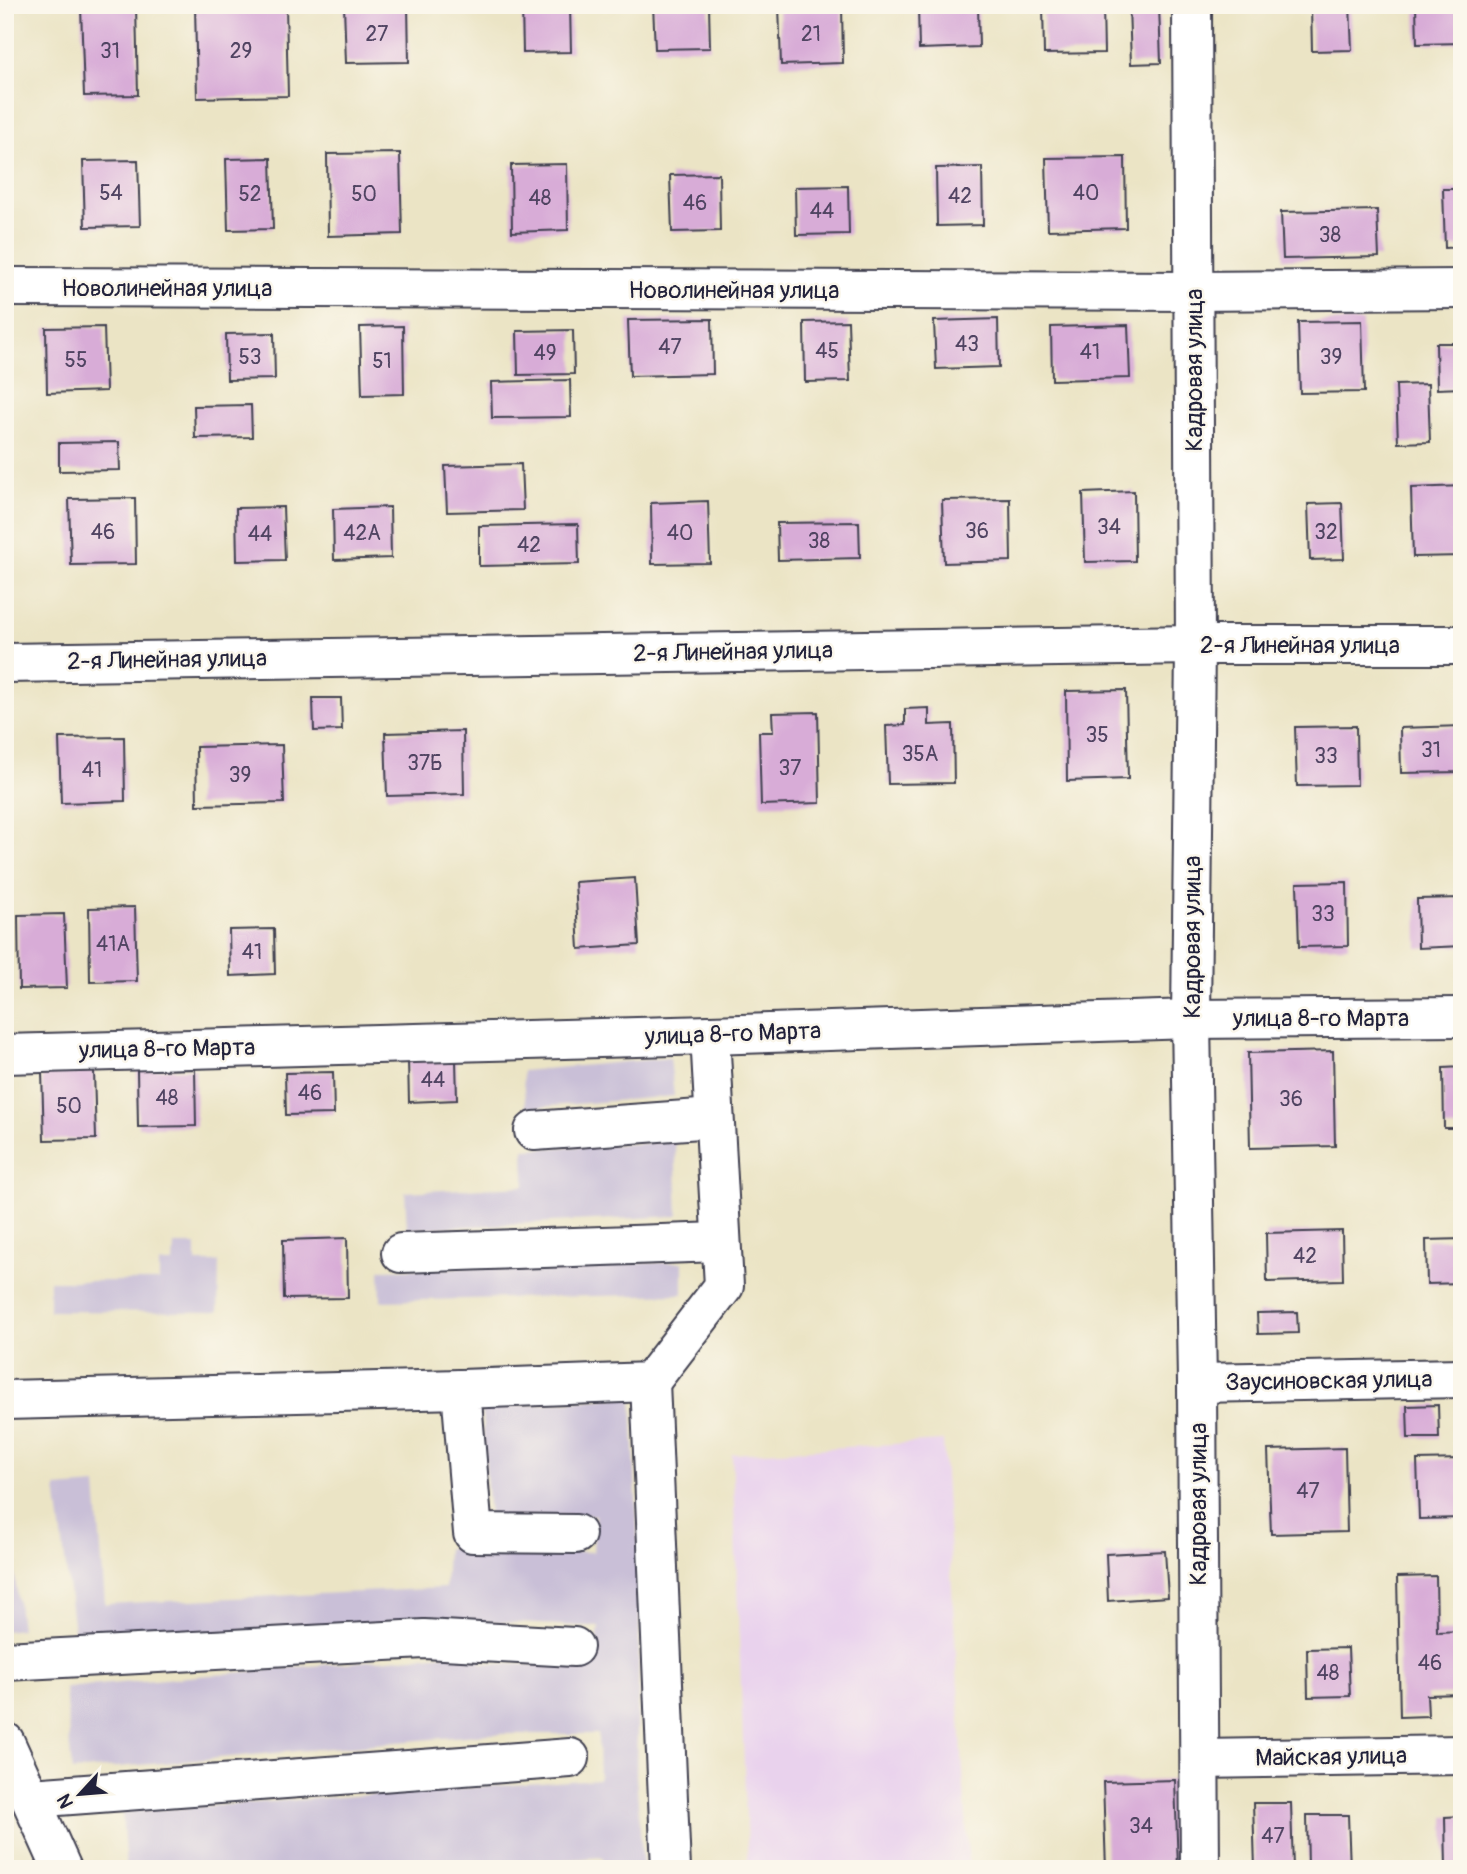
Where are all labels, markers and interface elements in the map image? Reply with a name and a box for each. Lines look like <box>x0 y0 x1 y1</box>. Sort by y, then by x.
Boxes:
house number: 27 <box>366 21 388 48</box>
house number: 21 <box>801 21 821 48</box>
house number: 31 <box>100 38 120 65</box>
house number: 29 <box>230 38 252 65</box>
house number: 54 <box>99 180 123 207</box>
house number: 40 <box>1073 180 1099 207</box>
house number: 52 <box>238 181 262 208</box>
house number: 50 <box>351 181 377 208</box>
house number: 42 <box>948 183 972 210</box>
house number: 48 <box>529 185 551 212</box>
house number: 46 <box>683 190 707 217</box>
house number: 44 <box>810 198 834 225</box>
house number: 38 <box>1319 222 1341 249</box>
street label: Новолинейная улица <box>62 274 272 303</box>
street label: Новолинейная улица <box>629 276 839 305</box>
street label: Кадровая улица <box>1180 289 1209 451</box>
house number: 43 <box>955 331 979 358</box>
house number: 47 <box>658 334 682 361</box>
house number: 45 <box>815 338 839 365</box>
house number: 41 <box>1080 339 1100 366</box>
house number: 49 <box>534 340 557 367</box>
house number: 53 <box>238 344 262 371</box>
house number: 39 <box>1320 344 1342 371</box>
house number: 55 <box>65 347 87 374</box>
house number: 51 <box>372 348 392 375</box>
house number: 34 <box>1097 514 1121 541</box>
house number: 36 <box>965 518 989 545</box>
house number: 46 <box>91 519 115 546</box>
house number: 32 <box>1314 519 1338 546</box>
house number: 42А <box>343 520 381 547</box>
house number: 40 <box>667 520 693 547</box>
house number: 44 <box>248 521 272 548</box>
house number: 38 <box>808 528 830 555</box>
house number: 42 <box>517 532 541 559</box>
street label: 2-я Линейная улица <box>1200 631 1400 660</box>
street label: 2-я Линейная улица <box>633 636 833 668</box>
street label: 2-я Линейная улица <box>67 644 267 676</box>
house number: 35 <box>1085 722 1109 749</box>
house number: 31 <box>1421 737 1441 764</box>
house number: 35А <box>902 741 938 768</box>
house number: 33 <box>1314 743 1338 770</box>
house number: 37Б <box>407 750 443 777</box>
house number: 37 <box>779 755 801 782</box>
house number: 41 <box>82 757 102 784</box>
house number: 39 <box>229 762 251 789</box>
street label: Кадровая улица <box>1178 856 1207 1018</box>
house number: 33 <box>1311 901 1335 928</box>
house number: 41А <box>96 931 130 958</box>
house number: 41 <box>242 939 262 966</box>
street label: улица 8-го Марта <box>1232 1004 1409 1033</box>
street label: улица 8-го Марта <box>643 1016 822 1052</box>
street label: улица 8-го Марта <box>77 1033 256 1065</box>
house number: 44 <box>421 1067 445 1094</box>
house number: 46 <box>298 1080 322 1107</box>
house number: 48 <box>156 1085 178 1112</box>
house number: 36 <box>1279 1086 1303 1113</box>
house number: 50 <box>56 1093 82 1120</box>
house number: 42 <box>1293 1243 1317 1270</box>
street label: Заусиновская улица <box>1225 1365 1433 1397</box>
street label: Кадровая улица <box>1184 1423 1213 1585</box>
house number: 47 <box>1296 1478 1320 1505</box>
house number: 46 <box>1418 1650 1442 1677</box>
house number: 48 <box>1317 1660 1339 1687</box>
street label: Майская улица <box>1255 1741 1407 1773</box>
north arrow <box>46 1758 116 1828</box>
text: N <box>52 1790 79 1812</box>
house number: 34 <box>1129 1813 1153 1840</box>
house number: 47 <box>1261 1823 1285 1850</box>

